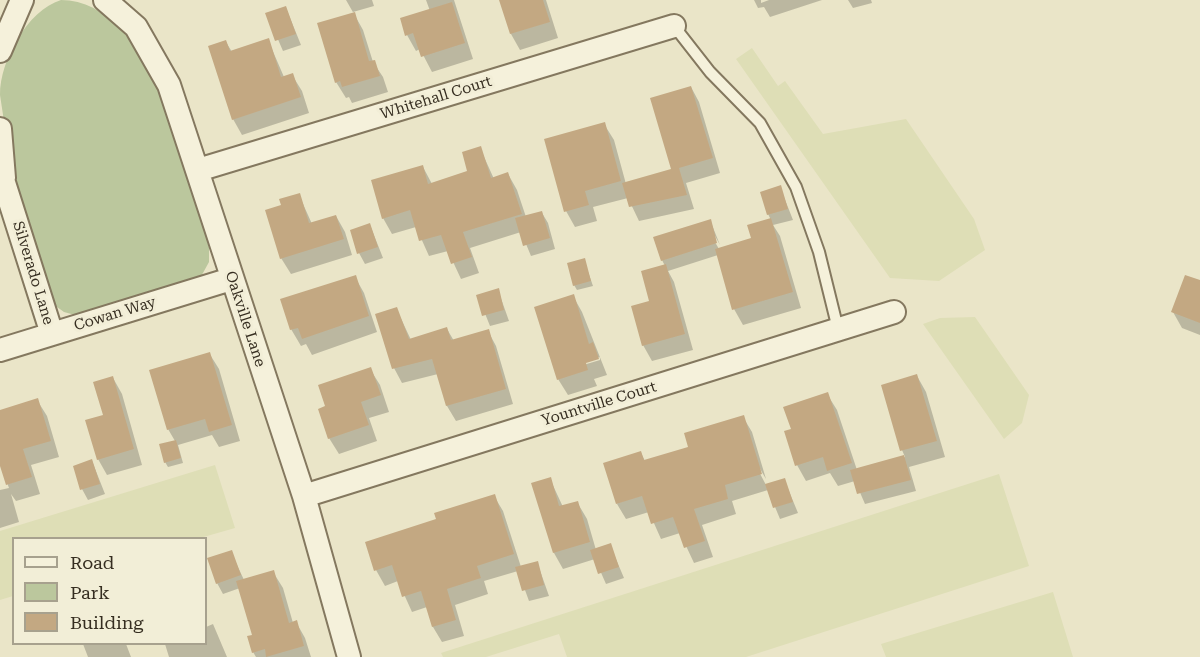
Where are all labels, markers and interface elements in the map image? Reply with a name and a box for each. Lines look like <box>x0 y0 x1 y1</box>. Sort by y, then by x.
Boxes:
street label: Whitehall Court <box>378 72 494 124</box>
street label: Silverado Lane <box>9 219 57 327</box>
street label: Oakville Lane <box>221 269 269 369</box>
street label: Cowan Way <box>72 293 158 335</box>
street label: Yountville Court <box>539 378 659 430</box>
legend <box>12 537 207 645</box>
text: Road <box>70 552 114 573</box>
text: Park <box>70 582 110 603</box>
text: Building <box>70 612 144 633</box>

